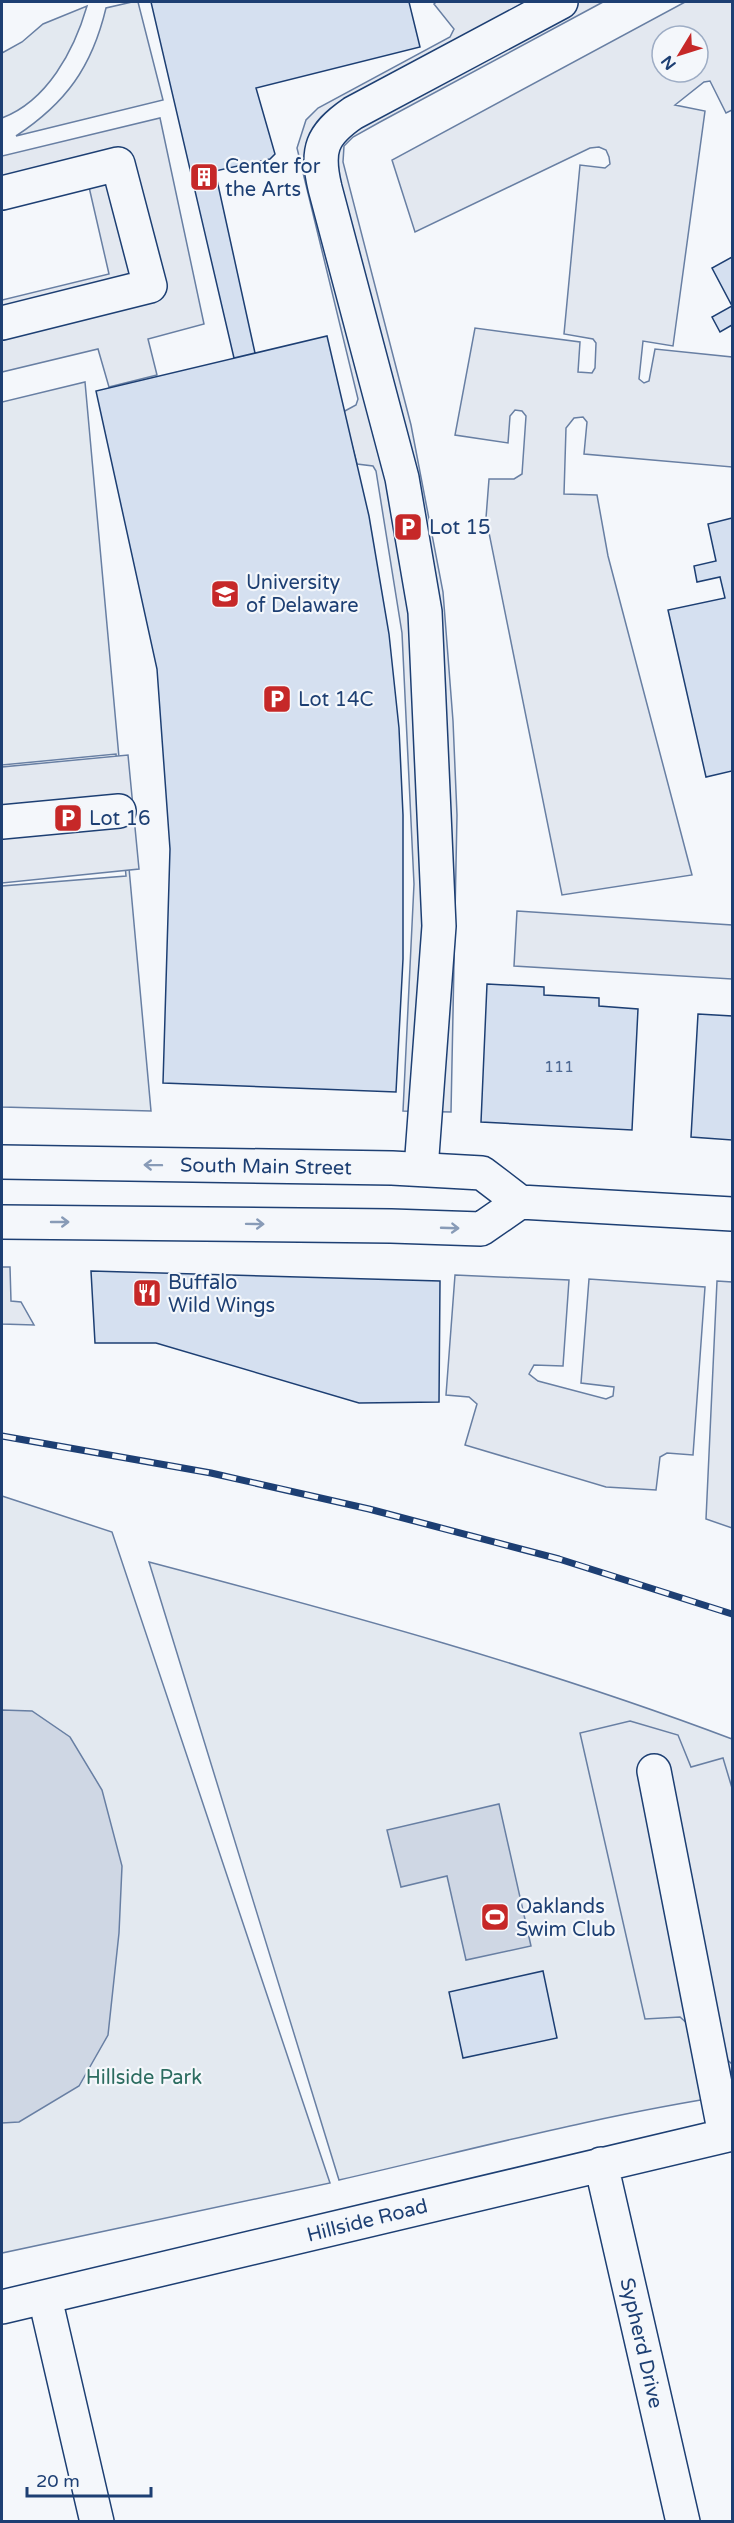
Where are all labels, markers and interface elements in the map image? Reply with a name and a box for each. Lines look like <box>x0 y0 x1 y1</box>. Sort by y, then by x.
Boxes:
north arrow <box>650 24 710 84</box>
text: N <box>657 51 681 74</box>
place label: Center for the Arts <box>225 155 321 202</box>
building icon: Center for the Arts <box>188 161 220 193</box>
parking icon: Lot 15 <box>392 511 424 543</box>
place label: Lot 15 <box>429 516 491 540</box>
place label: University of Delaware <box>246 571 359 618</box>
school or university icon: University of Delaware <box>209 578 241 610</box>
parking icon: Lot 14C <box>261 683 293 715</box>
place label: Lot 14C <box>298 688 374 712</box>
parking icon: Lot 16 <box>52 802 84 834</box>
place label: Lot 16 <box>89 807 151 831</box>
house number: 111 <box>544 1057 574 1077</box>
street label: South Main Street <box>180 1154 352 1181</box>
one-way arrow <box>143 1159 163 1170</box>
one-way arrow <box>49 1216 69 1228</box>
one-way arrow <box>244 1218 264 1230</box>
one-way arrow <box>439 1222 459 1234</box>
place label: Buffalo Wild Wings <box>168 1271 275 1318</box>
restaurant icon: Buffalo Wild Wings <box>131 1277 163 1309</box>
place label: Oaklands Swim Club <box>516 1895 616 1942</box>
sports icon: Oaklands Swim Club <box>479 1901 511 1933</box>
park label: Hillside Park <box>86 2066 202 2090</box>
street label: Hillside Road <box>304 2194 430 2248</box>
street label: Sypherd Drive <box>614 2276 668 2411</box>
scale bar <box>27 2460 152 2498</box>
text: 20 m <box>36 2470 80 2492</box>

